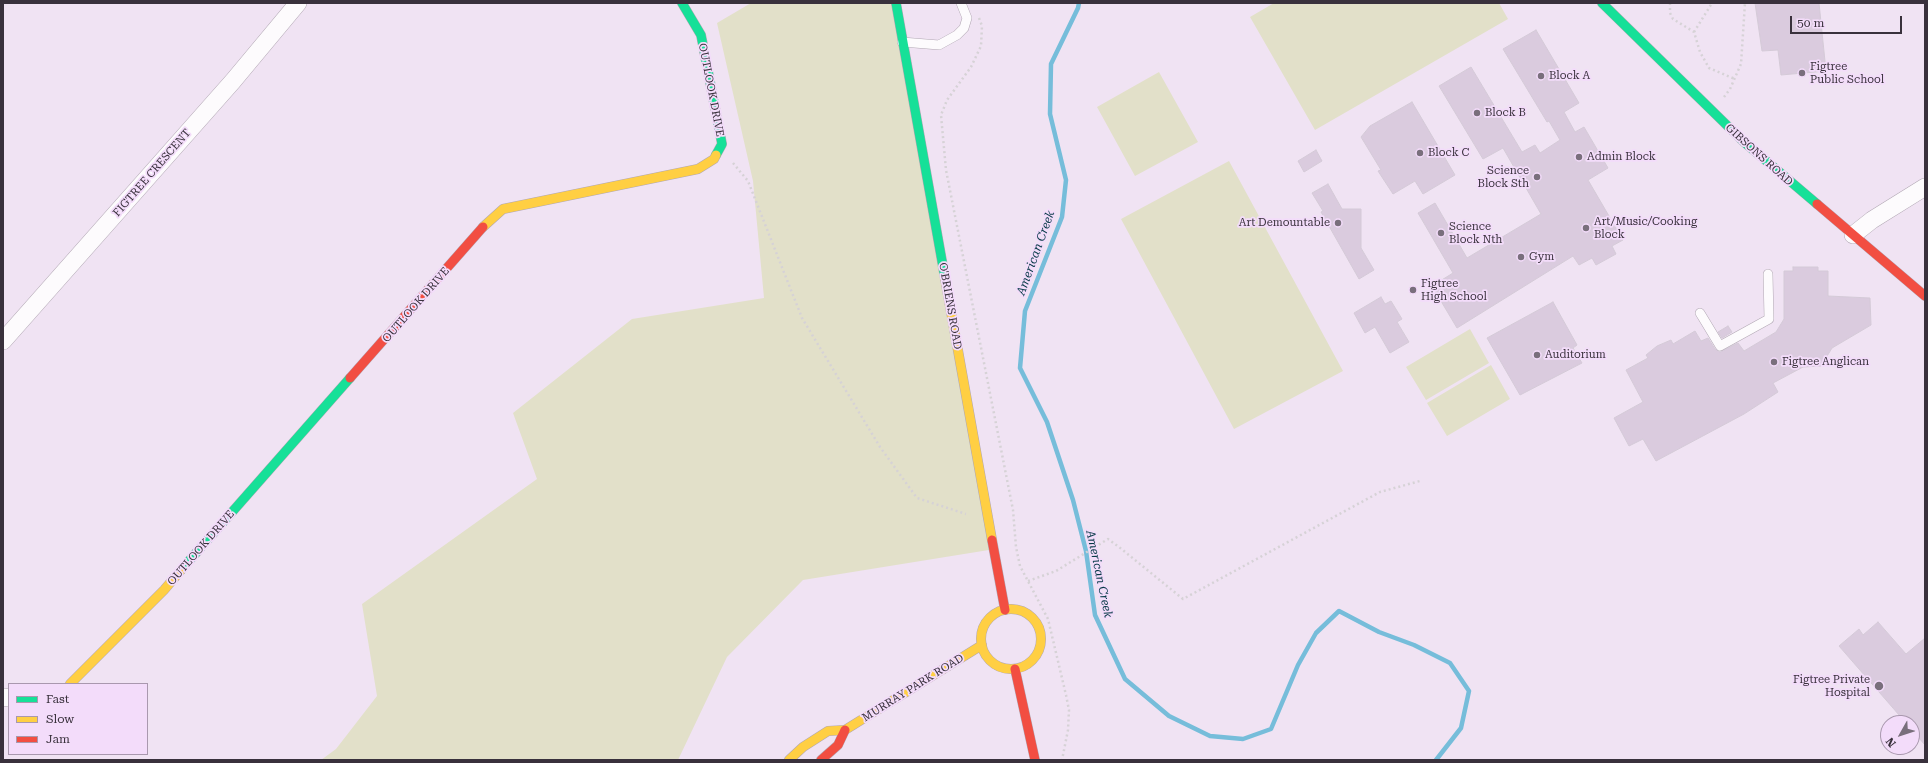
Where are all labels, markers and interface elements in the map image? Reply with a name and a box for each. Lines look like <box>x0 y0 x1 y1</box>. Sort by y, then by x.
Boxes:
scale bar <box>1792 8 1904 34</box>
text: 50 m <box>1797 16 1824 30</box>
street label: OUTLOOK DRIVE <box>695 42 727 138</box>
place label: Figtree Public School <box>1810 60 1884 86</box>
marker: Figtree Public School <box>1797 68 1807 78</box>
place label: Block A <box>1549 69 1590 83</box>
marker: Block A <box>1536 71 1546 81</box>
place label: Block B <box>1485 106 1526 120</box>
marker: Block B <box>1472 108 1482 118</box>
street label: GIBSONS ROAD <box>1723 121 1795 189</box>
street label: FIGTREE CRESCENT <box>110 127 194 219</box>
place label: Block C <box>1428 146 1469 160</box>
marker: Block C <box>1415 148 1425 158</box>
place label: Admin Block <box>1587 150 1656 164</box>
marker: Admin Block <box>1574 152 1584 162</box>
place label: Science Block Sth <box>1478 164 1529 190</box>
marker: Science Block Sth <box>1532 172 1542 182</box>
water label: American Creek <box>1014 209 1058 297</box>
place label: Art/Music/Cooking Block <box>1594 215 1697 241</box>
place label: Art Demountable <box>1239 216 1330 230</box>
marker: Art Demountable <box>1333 218 1343 228</box>
place label: Science Block Nth <box>1449 220 1502 246</box>
marker: Art/Music/Cooking Block <box>1581 223 1591 233</box>
marker: Science Block Nth <box>1436 228 1446 238</box>
place label: Gym <box>1529 250 1554 264</box>
marker: Gym <box>1516 252 1526 262</box>
street label: O'BRIENS ROAD <box>936 262 964 350</box>
street label: OUTLOOK DRIVE <box>380 265 452 345</box>
place label: Figtree High School <box>1421 277 1487 303</box>
marker: Figtree High School <box>1408 285 1418 295</box>
place label: Auditorium <box>1545 348 1606 362</box>
marker: Auditorium <box>1532 350 1542 360</box>
place label: Figtree Anglican <box>1782 355 1869 369</box>
marker: Figtree Anglican <box>1769 357 1779 367</box>
street label: OUTLOOK DRIVE <box>165 508 237 588</box>
water label: American Creek <box>1083 529 1115 619</box>
street label: MURRAY PARK ROAD <box>860 651 966 725</box>
place label: Figtree Private Hospital <box>1793 673 1870 699</box>
marker: Figtree Private Hospital <box>1873 680 1885 692</box>
legend <box>8 683 148 755</box>
text: Fast <box>46 692 69 706</box>
text: Slow <box>46 712 74 726</box>
north arrow <box>1880 715 1920 755</box>
text: Jam <box>46 732 70 746</box>
text: N <box>1883 735 1899 750</box>

